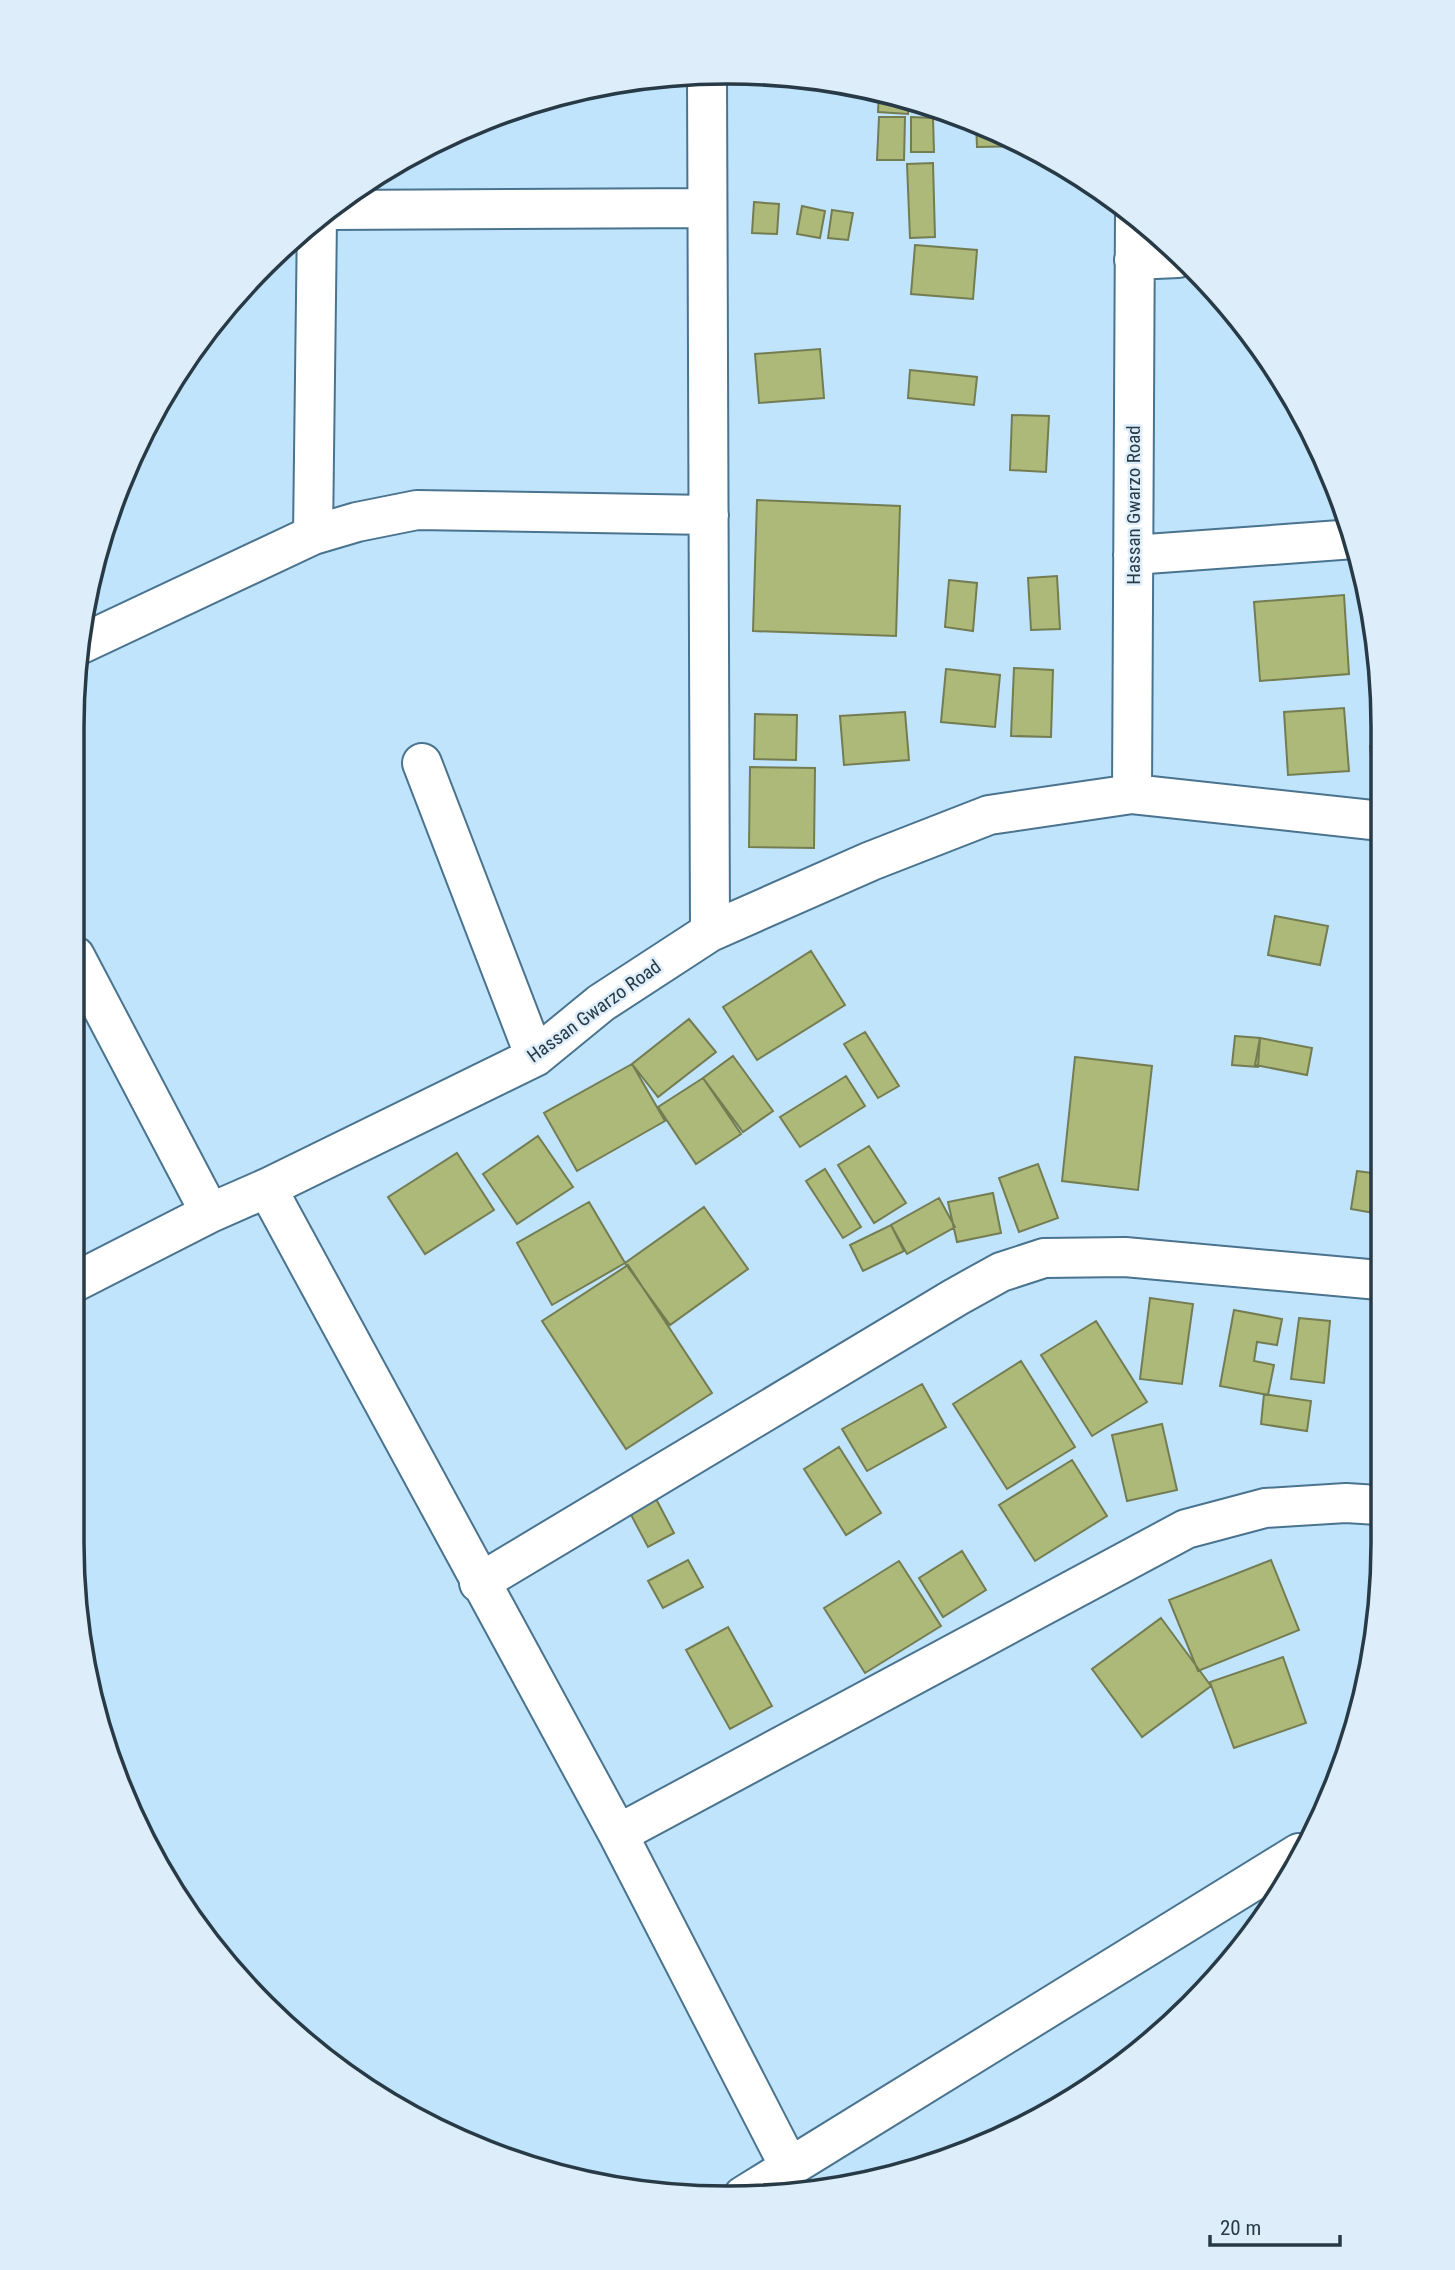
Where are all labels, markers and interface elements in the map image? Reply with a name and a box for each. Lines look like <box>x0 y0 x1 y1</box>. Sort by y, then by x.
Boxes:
street label: Hassan Gwarzo Road <box>1122 425 1145 585</box>
street label: Hassan Gwarzo Road <box>523 955 665 1067</box>
scale bar <box>1210 2204 1340 2248</box>
text: 20 m <box>1220 2216 1261 2240</box>

